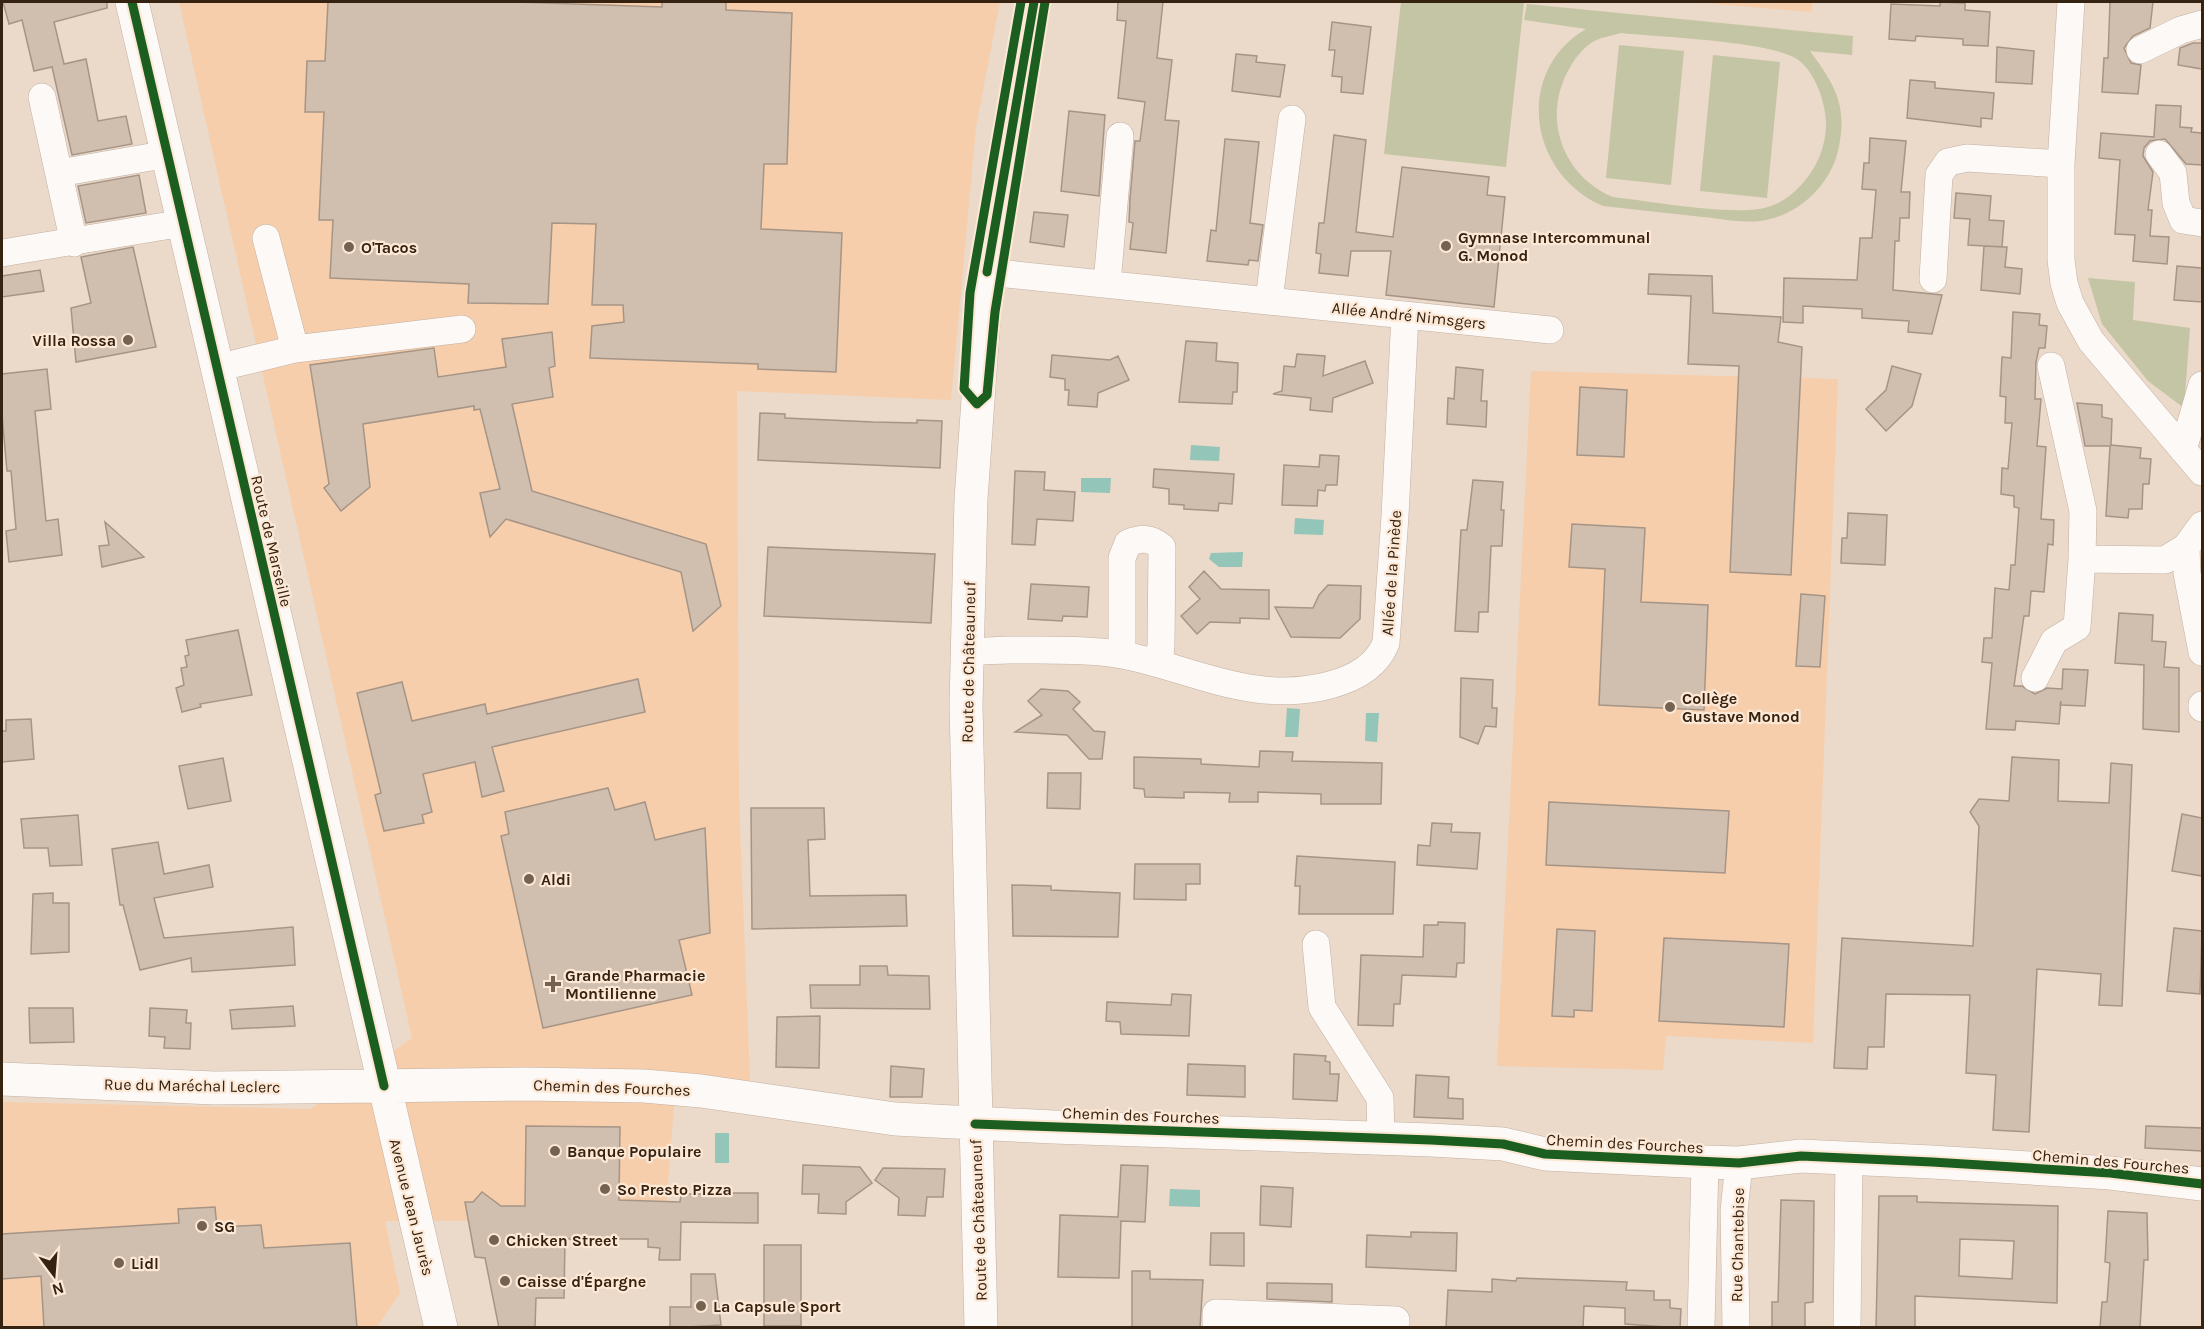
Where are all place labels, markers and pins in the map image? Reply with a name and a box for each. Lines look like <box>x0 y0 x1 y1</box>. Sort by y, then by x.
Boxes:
place label: Gymnase Intercommunal G. Monod <box>1458 228 1650 265</box>
place label: O'Tacos <box>361 238 417 257</box>
marker: Gymnase Intercommunal G. Monod <box>1439 239 1453 253</box>
marker: O'Tacos <box>342 240 356 254</box>
place label: Villa Rossa <box>32 331 116 350</box>
marker: Villa Rossa <box>121 333 135 347</box>
place label: Collège Gustave Monod <box>1682 689 1800 726</box>
marker: Collège Gustave Monod <box>1663 700 1677 714</box>
place label: Aldi <box>541 870 571 889</box>
marker: Aldi <box>522 872 536 886</box>
place label: Grande Pharmacie Montilienne <box>565 966 705 1003</box>
marker: Grande Pharmacie Montilienne <box>546 977 560 991</box>
place label: Banque Populaire <box>567 1142 701 1161</box>
marker: Banque Populaire <box>548 1144 562 1158</box>
place label: So Presto Pizza <box>617 1180 732 1199</box>
marker: So Presto Pizza <box>598 1182 612 1196</box>
place label: SG <box>214 1217 235 1236</box>
marker: SG <box>195 1219 209 1233</box>
place label: Chicken Street <box>506 1231 618 1250</box>
marker: Chicken Street <box>487 1233 501 1247</box>
place label: Lidl <box>131 1254 159 1273</box>
marker: Lidl <box>112 1256 126 1270</box>
place label: Caisse d'Épargne <box>517 1272 646 1291</box>
marker: Caisse d'Épargne <box>498 1274 512 1288</box>
place label: La Capsule Sport <box>713 1297 841 1316</box>
marker: La Capsule Sport <box>694 1299 708 1313</box>

